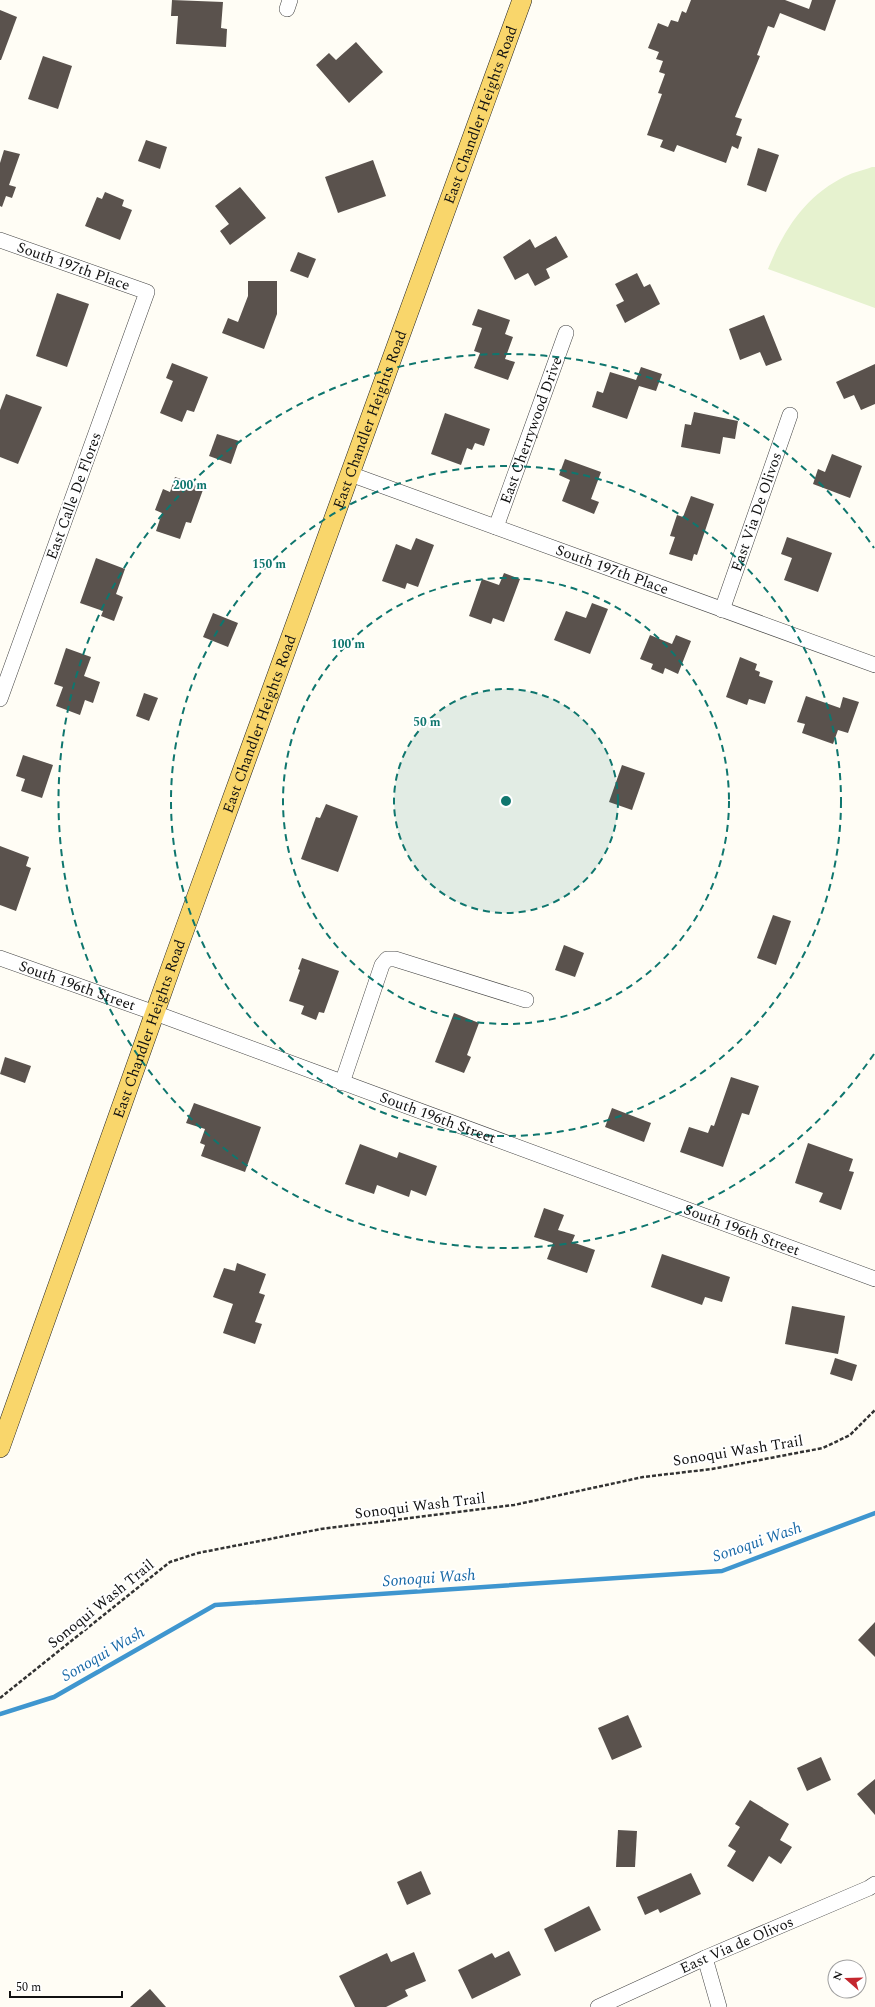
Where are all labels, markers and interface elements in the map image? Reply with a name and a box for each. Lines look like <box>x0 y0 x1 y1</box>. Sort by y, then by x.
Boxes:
street label: East Chandler Heights Road <box>437 22 523 207</box>
street label: South 197th Place <box>14 235 133 297</box>
street label: East Chandler Heights Road <box>327 327 413 512</box>
street label: East Cherrywood Drive <box>494 353 568 507</box>
street label: East Calle De Flores <box>40 429 108 563</box>
street label: East Via De Olivos <box>725 449 788 575</box>
text: 200 m <box>173 476 207 495</box>
street label: South 197th Place <box>552 538 672 600</box>
text: 150 m <box>252 555 286 574</box>
street label: East Chandler Heights Road <box>216 632 302 816</box>
text: 100 m <box>331 635 365 654</box>
text: 50 m <box>413 713 441 732</box>
centre of rings <box>499 794 513 808</box>
street label: East Chandler Heights Road <box>107 936 192 1121</box>
street label: South 196th Street <box>16 954 139 1017</box>
street label: South 196th Street <box>376 1086 499 1149</box>
street label: South 196th Street <box>680 1198 803 1262</box>
street label: Sonoqui Wash Trail <box>671 1429 805 1473</box>
street label: Sonoqui Wash Trail <box>353 1487 487 1525</box>
water label: Sonoqui Wash <box>709 1516 805 1568</box>
street label: Sonoqui Wash Trail <box>43 1554 159 1654</box>
water label: Sonoqui Wash <box>382 1563 476 1593</box>
water label: Sonoqui Wash <box>57 1620 149 1688</box>
street label: East Via de Olivos <box>676 1910 797 1980</box>
north arrow <box>827 1959 867 1999</box>
text: N <box>829 1969 848 1983</box>
scale bar <box>10 1973 122 1999</box>
text: 50 m <box>16 1978 41 1997</box>

